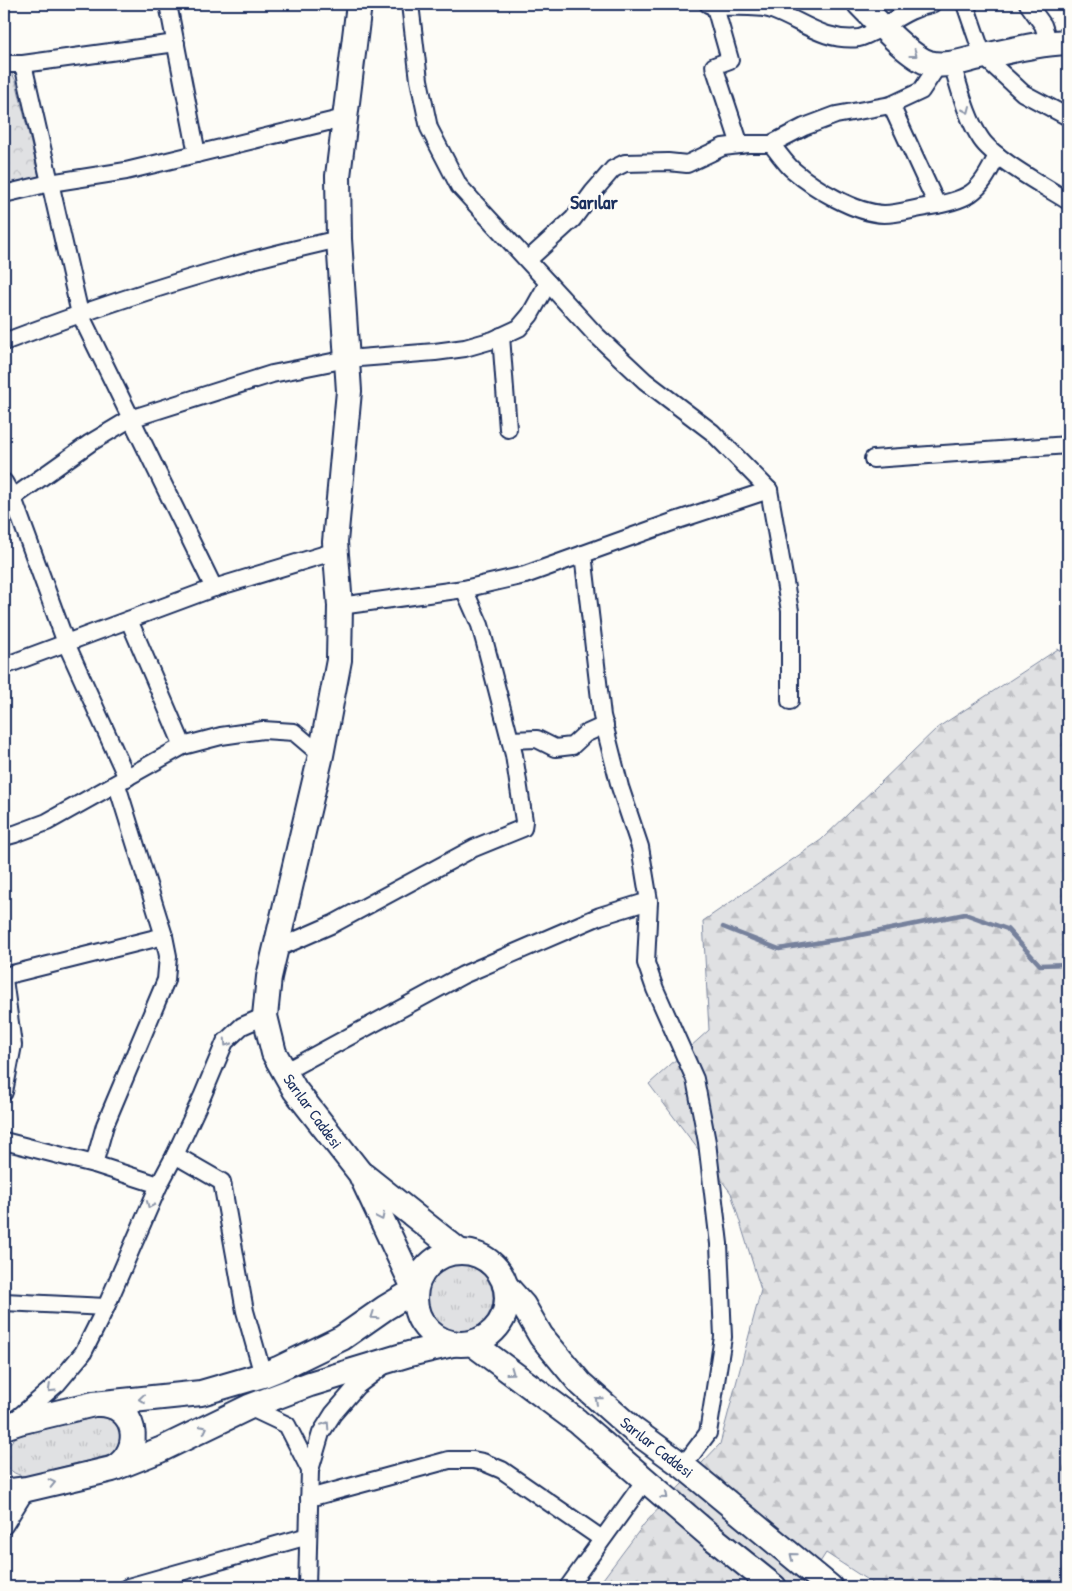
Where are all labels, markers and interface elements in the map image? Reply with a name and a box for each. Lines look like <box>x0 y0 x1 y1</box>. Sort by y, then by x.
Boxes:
one-way arrow <box>908 48 917 56</box>
one-way arrow <box>961 105 972 114</box>
district label: Sarılar <box>570 189 618 215</box>
one-way arrow <box>223 1038 233 1047</box>
street label: Sarılar Caddesi <box>278 1069 348 1153</box>
one-way arrow <box>145 1200 156 1209</box>
one-way arrow <box>375 1212 386 1221</box>
one-way arrow <box>370 1310 380 1319</box>
one-way arrow <box>505 1366 515 1375</box>
one-way arrow <box>48 1383 57 1392</box>
one-way arrow <box>138 1393 146 1404</box>
one-way arrow <box>595 1396 604 1405</box>
street label: Sarılar Caddesi <box>616 1411 698 1483</box>
one-way arrow <box>320 1421 329 1430</box>
one-way arrow <box>199 1424 208 1435</box>
one-way arrow <box>47 1478 56 1489</box>
one-way arrow <box>659 1490 668 1499</box>
one-way arrow <box>789 1553 798 1562</box>

